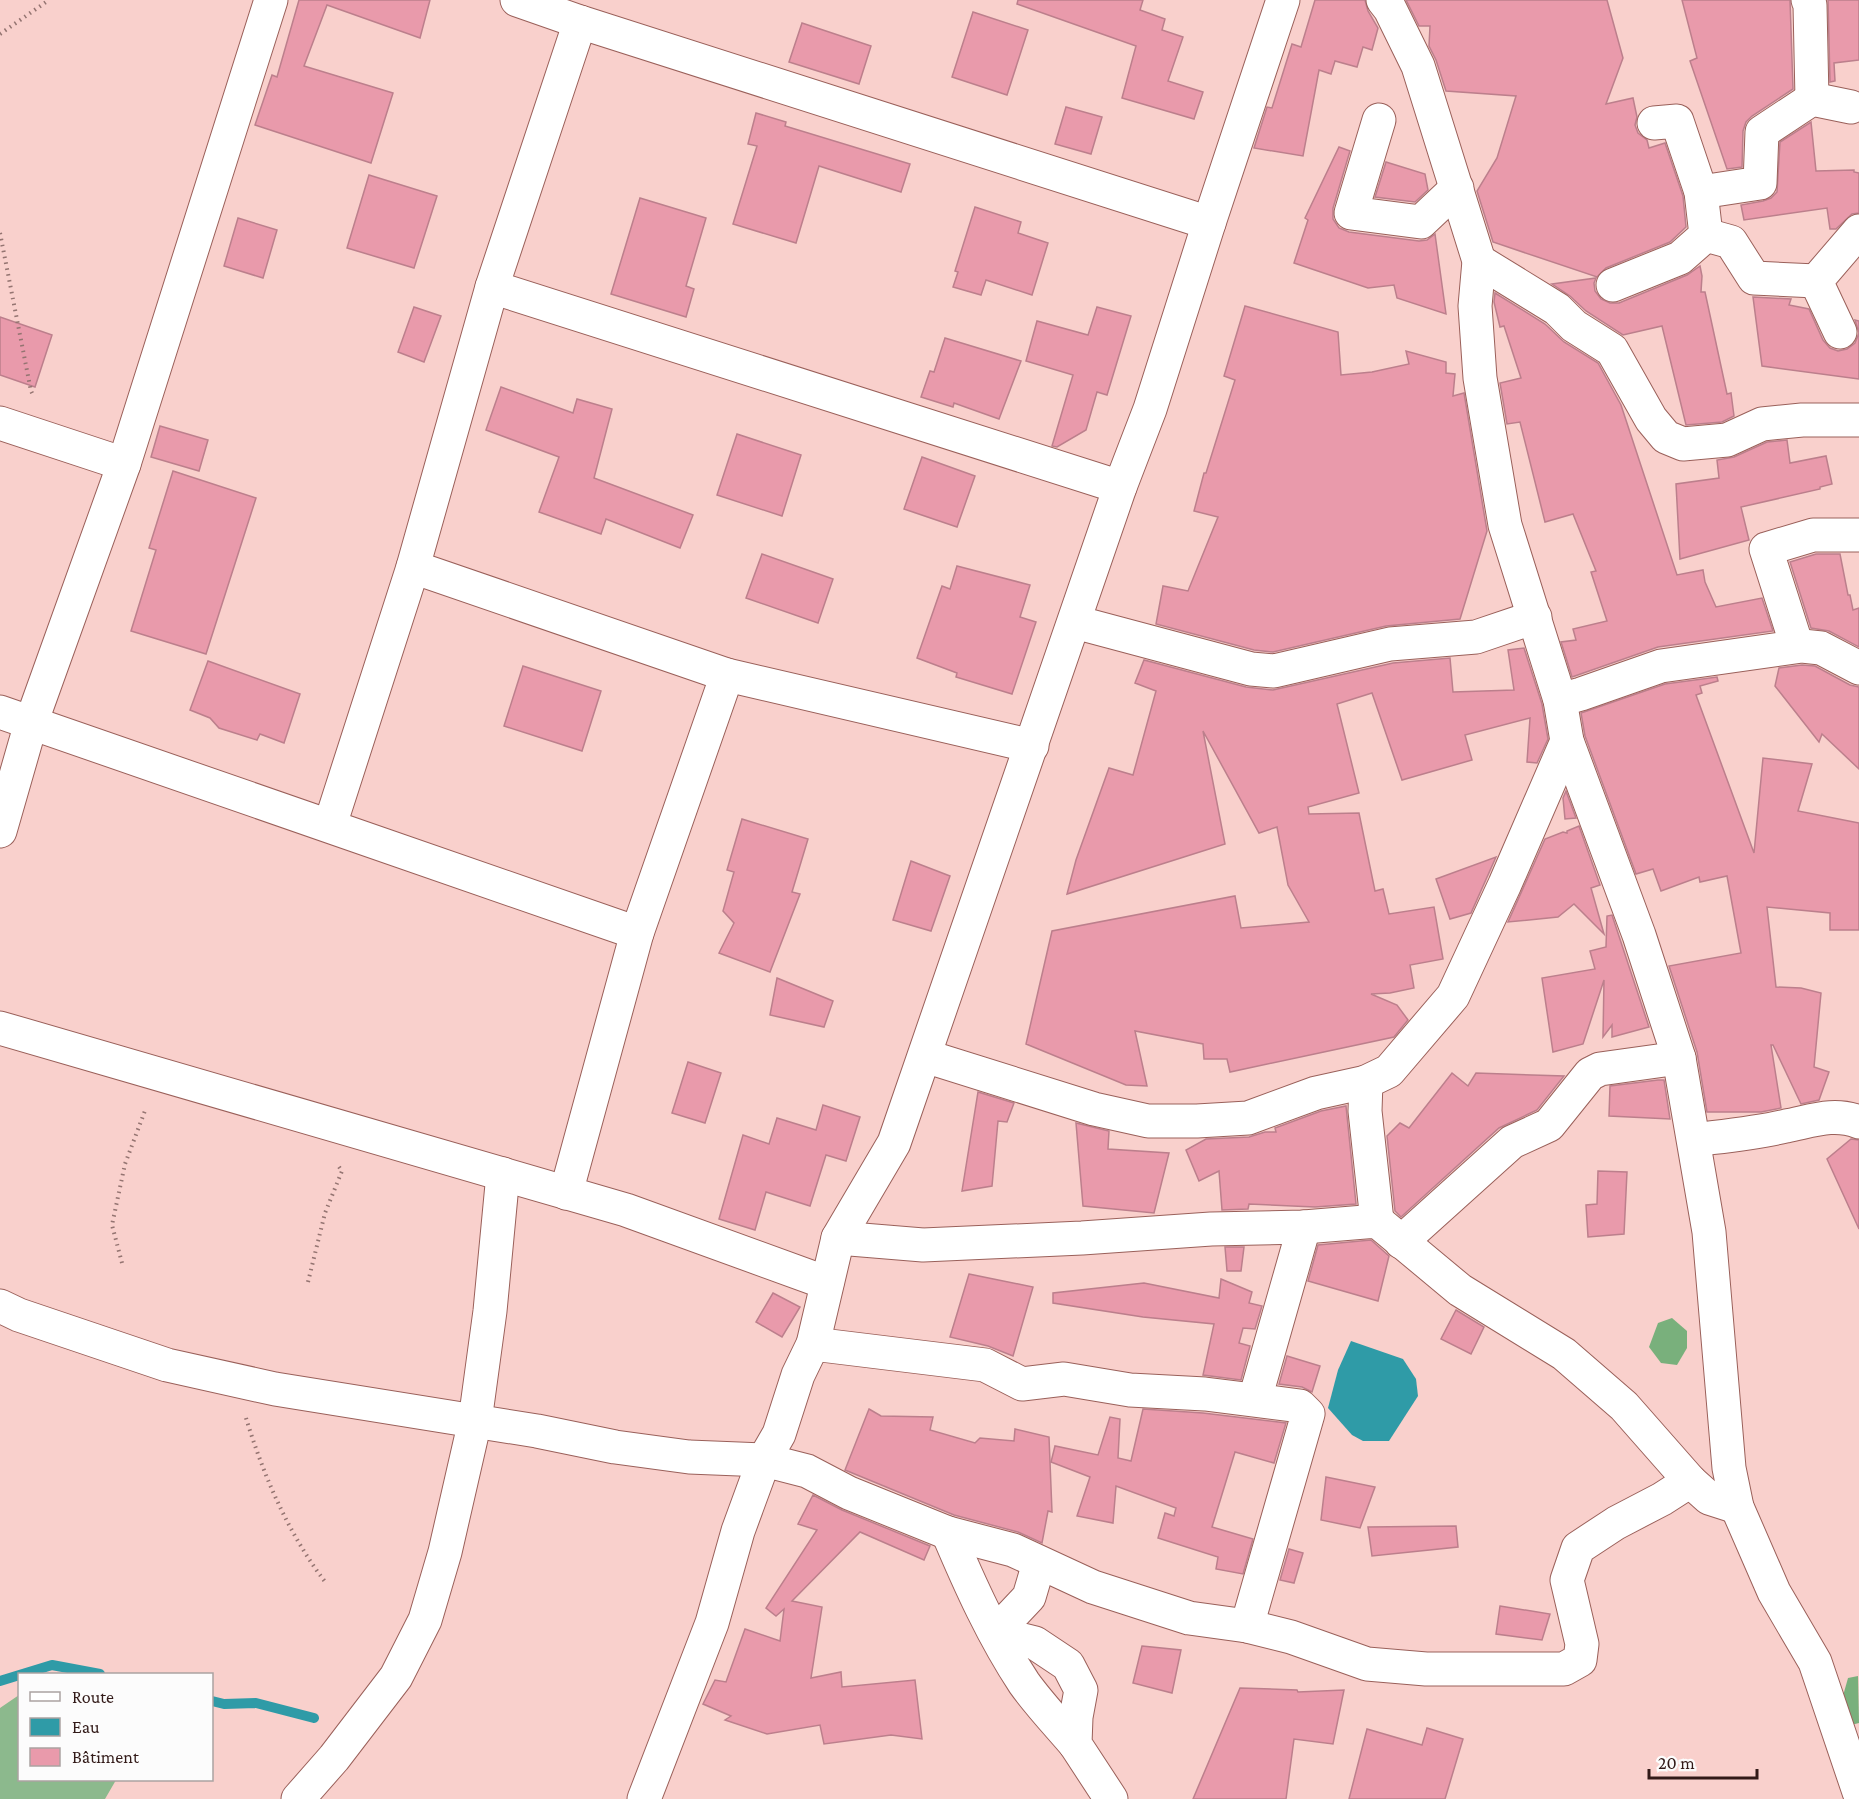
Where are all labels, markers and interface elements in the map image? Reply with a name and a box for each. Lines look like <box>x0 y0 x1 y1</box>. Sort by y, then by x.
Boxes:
legend <box>18 1673 213 1781</box>
text: Route <box>72 1687 114 1707</box>
text: Eau <box>72 1717 100 1737</box>
scale bar <box>1649 1742 1757 1780</box>
text: Bâtiment <box>72 1747 140 1767</box>
text: 20 m <box>1658 1753 1695 1773</box>

